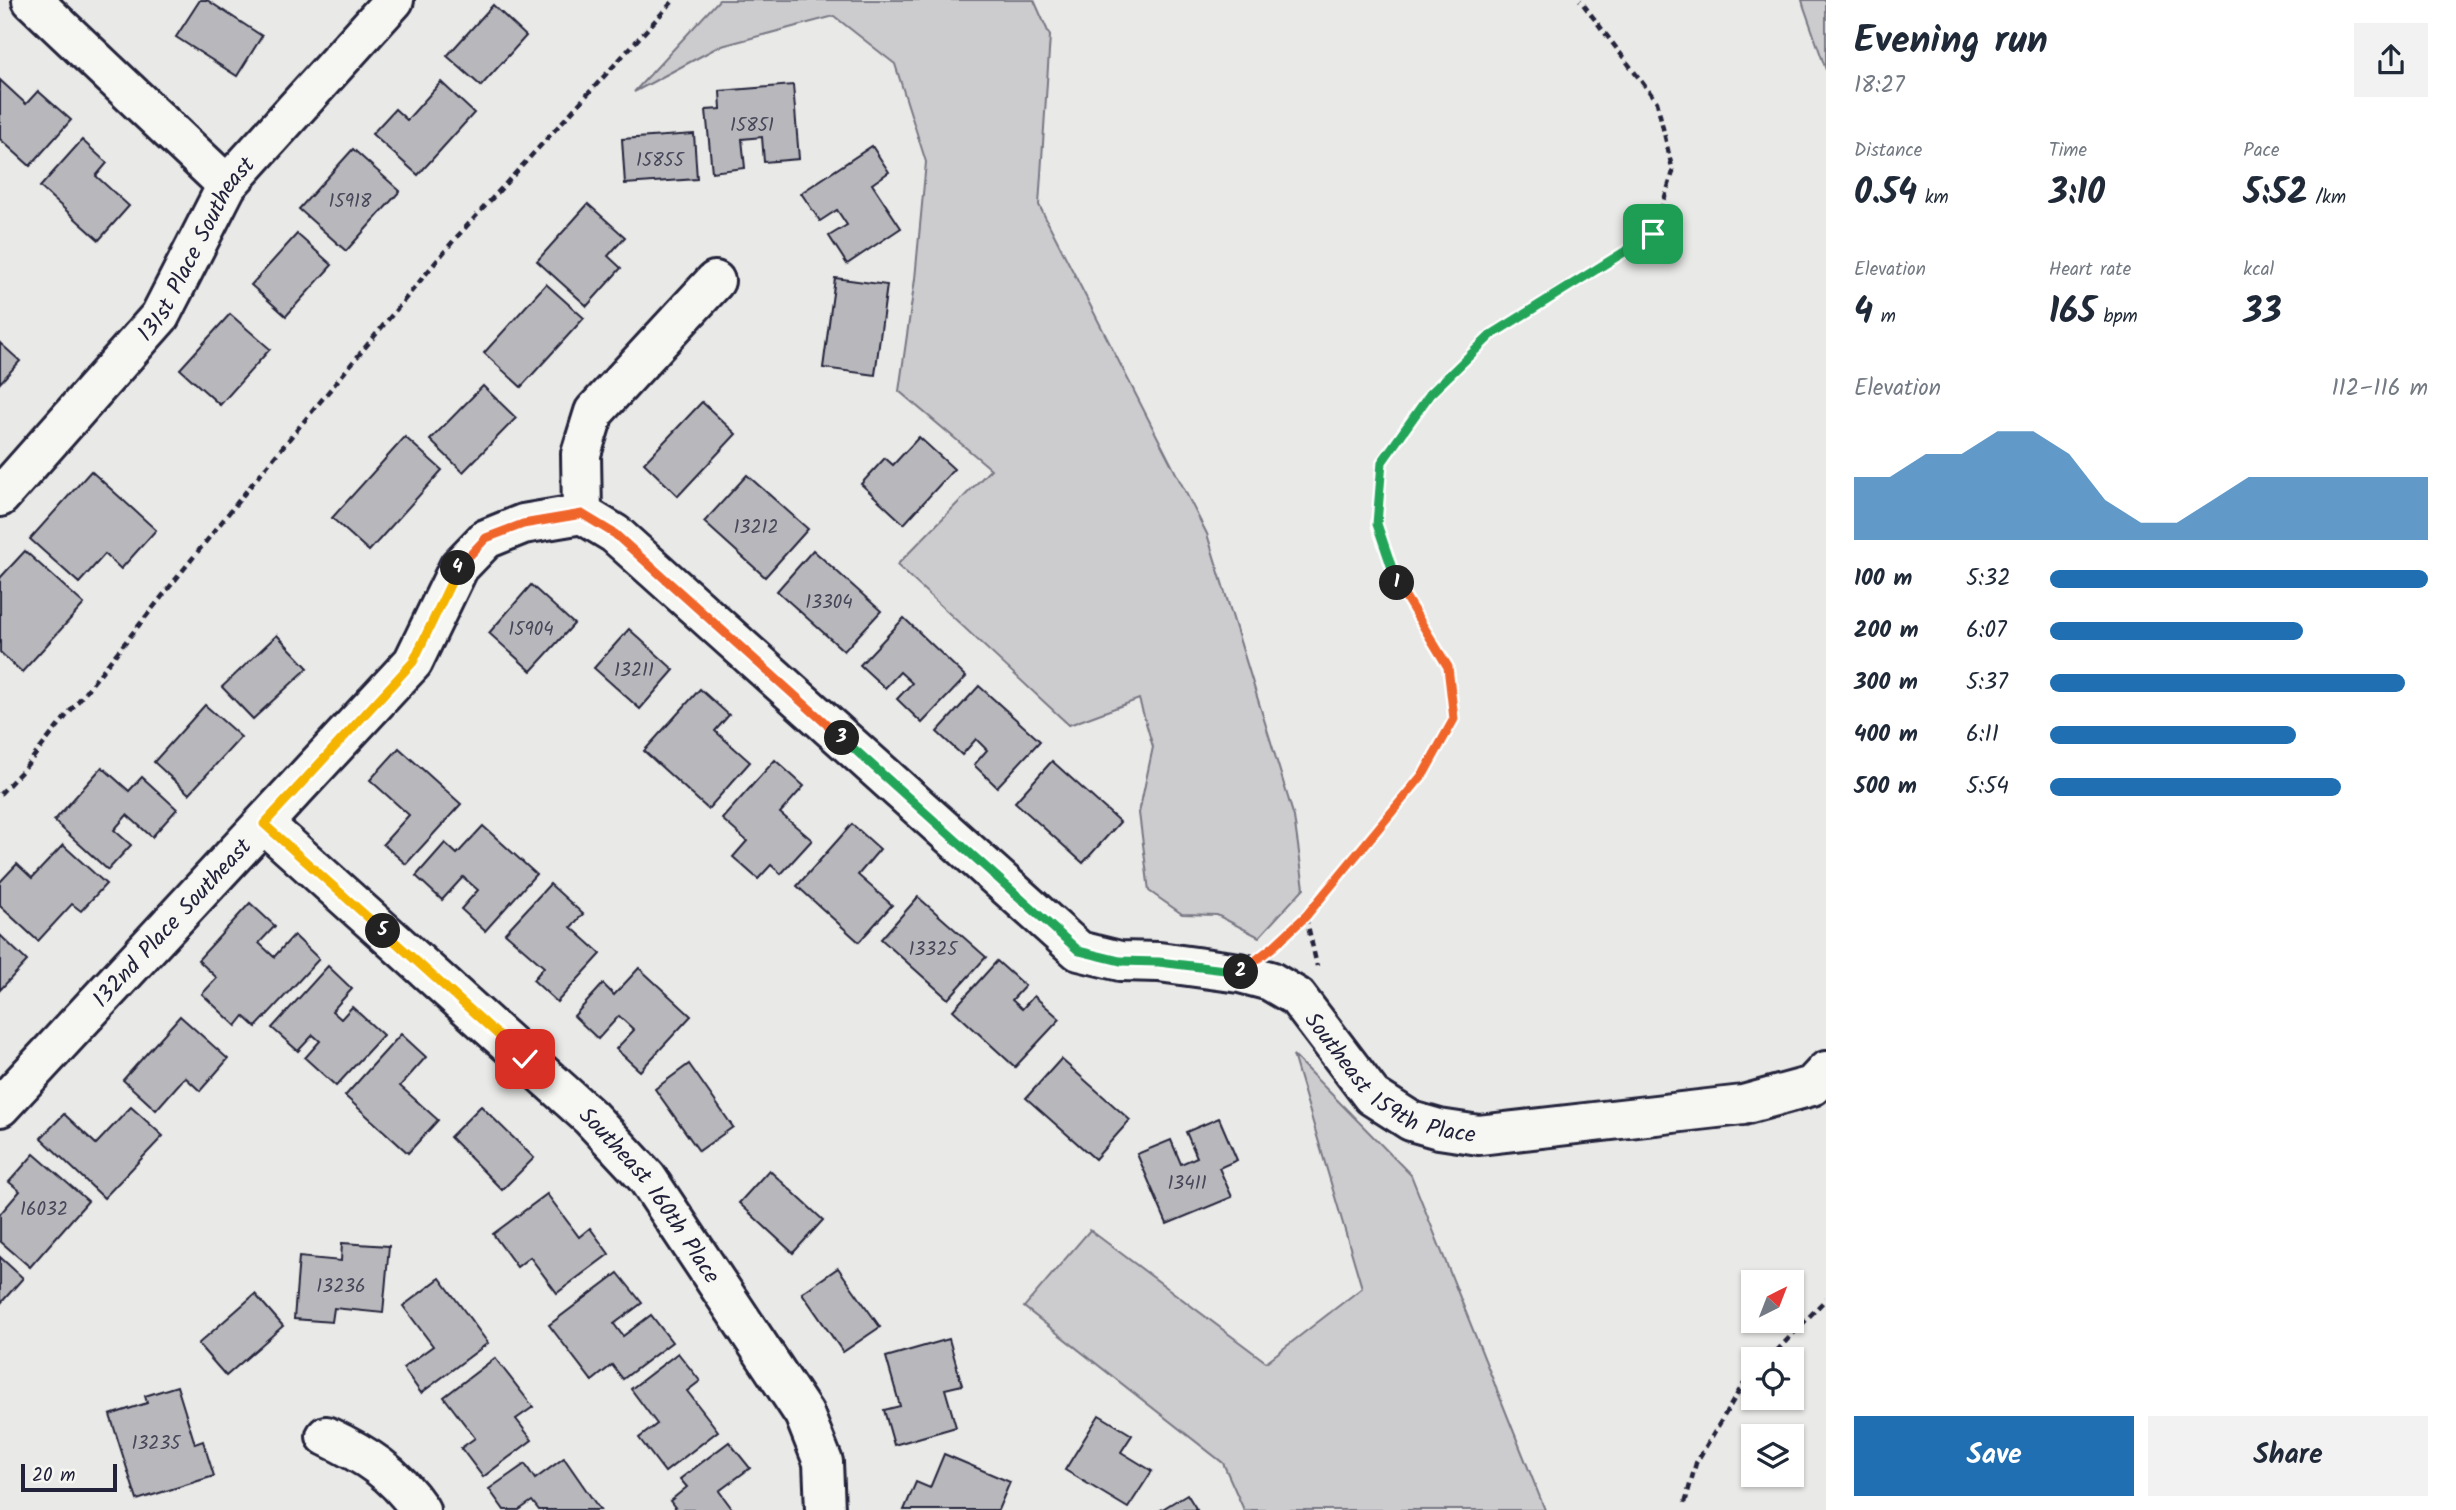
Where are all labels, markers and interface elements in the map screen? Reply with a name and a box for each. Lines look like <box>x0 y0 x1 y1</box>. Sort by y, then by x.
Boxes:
text: Evening run <box>1854 12 2048 72</box>
button: share <box>2354 23 2428 97</box>
text: 18:27 <box>1854 68 1905 104</box>
house number: 15851 <box>730 111 774 141</box>
text: Distance <box>1854 136 1922 166</box>
text: Time <box>2049 136 2087 166</box>
text: Pace <box>2243 136 2280 166</box>
house number: 15855 <box>636 146 686 176</box>
street label: 131st Place Southeast <box>129 148 265 350</box>
text: 0.54 <box>1854 166 1917 222</box>
text: 3:10 <box>2049 166 2105 222</box>
text: 5:52 <box>2243 166 2308 222</box>
text: km <box>1917 183 1949 213</box>
text: /km <box>2308 183 2346 213</box>
house number: 15918 <box>329 187 372 217</box>
pin <box>1623 204 1683 264</box>
icon: arrive <box>1634 215 1672 253</box>
text: Elevation <box>1854 255 1926 285</box>
text: Heart rate <box>2049 255 2131 285</box>
text: kcal <box>2243 255 2274 285</box>
text: 4 <box>1854 285 1873 341</box>
text: 165 <box>2049 285 2096 341</box>
text: 33 <box>2243 285 2282 341</box>
text: m <box>1873 302 1896 332</box>
text: bpm <box>2096 302 2138 332</box>
text: Elevation <box>1854 371 1941 407</box>
text: 112–116 m <box>2331 371 2428 407</box>
house number: 13212 <box>734 513 778 543</box>
pin: 4 <box>440 550 476 586</box>
text: 4 <box>452 552 463 582</box>
text: 100 m <box>1854 561 1912 597</box>
text: 5:32 <box>1966 561 2011 597</box>
pin: 1 <box>1380 566 1414 600</box>
text: 1 <box>1394 567 1399 597</box>
house number: 13304 <box>805 588 853 618</box>
text: 200 m <box>1854 613 1919 649</box>
text: 6:07 <box>1966 613 2007 649</box>
house number: 15904 <box>508 615 554 645</box>
house number: 13211 <box>614 656 654 686</box>
text: 300 m <box>1854 665 1918 701</box>
text: 5:37 <box>1966 665 2008 701</box>
text: 400 m <box>1854 717 1918 753</box>
text: 6:11 <box>1966 717 1999 753</box>
pin: 3 <box>824 720 860 756</box>
text: 3 <box>836 722 847 752</box>
text: 500 m <box>1854 769 1917 805</box>
text: 5:54 <box>1966 769 2009 805</box>
street label: 132nd Place Southeast <box>85 830 262 1017</box>
pin: 5 <box>366 914 400 948</box>
text: 5 <box>378 915 387 945</box>
house number: 13325 <box>909 935 959 965</box>
pin: 2 <box>1224 954 1258 990</box>
text: 2 <box>1235 956 1246 986</box>
street label: Southeast 159th Place <box>1294 1005 1478 1154</box>
pin <box>495 1029 555 1089</box>
icon: check <box>506 1040 544 1078</box>
street label: Southeast 160th Place <box>570 1099 728 1291</box>
house number: 13411 <box>1167 1169 1207 1199</box>
house number: 16032 <box>20 1195 68 1225</box>
north arrow <box>1741 1270 1804 1334</box>
map controls <box>1741 1270 1804 1487</box>
house number: 13236 <box>316 1272 366 1302</box>
button: locate <box>1741 1347 1804 1410</box>
button: Save <box>1854 1416 2134 1496</box>
button: Share <box>2148 1416 2428 1496</box>
button: layers <box>1741 1424 1804 1487</box>
house number: 13235 <box>132 1429 182 1459</box>
scale bar <box>21 1461 117 1493</box>
text: 20 m <box>32 1461 75 1491</box>

